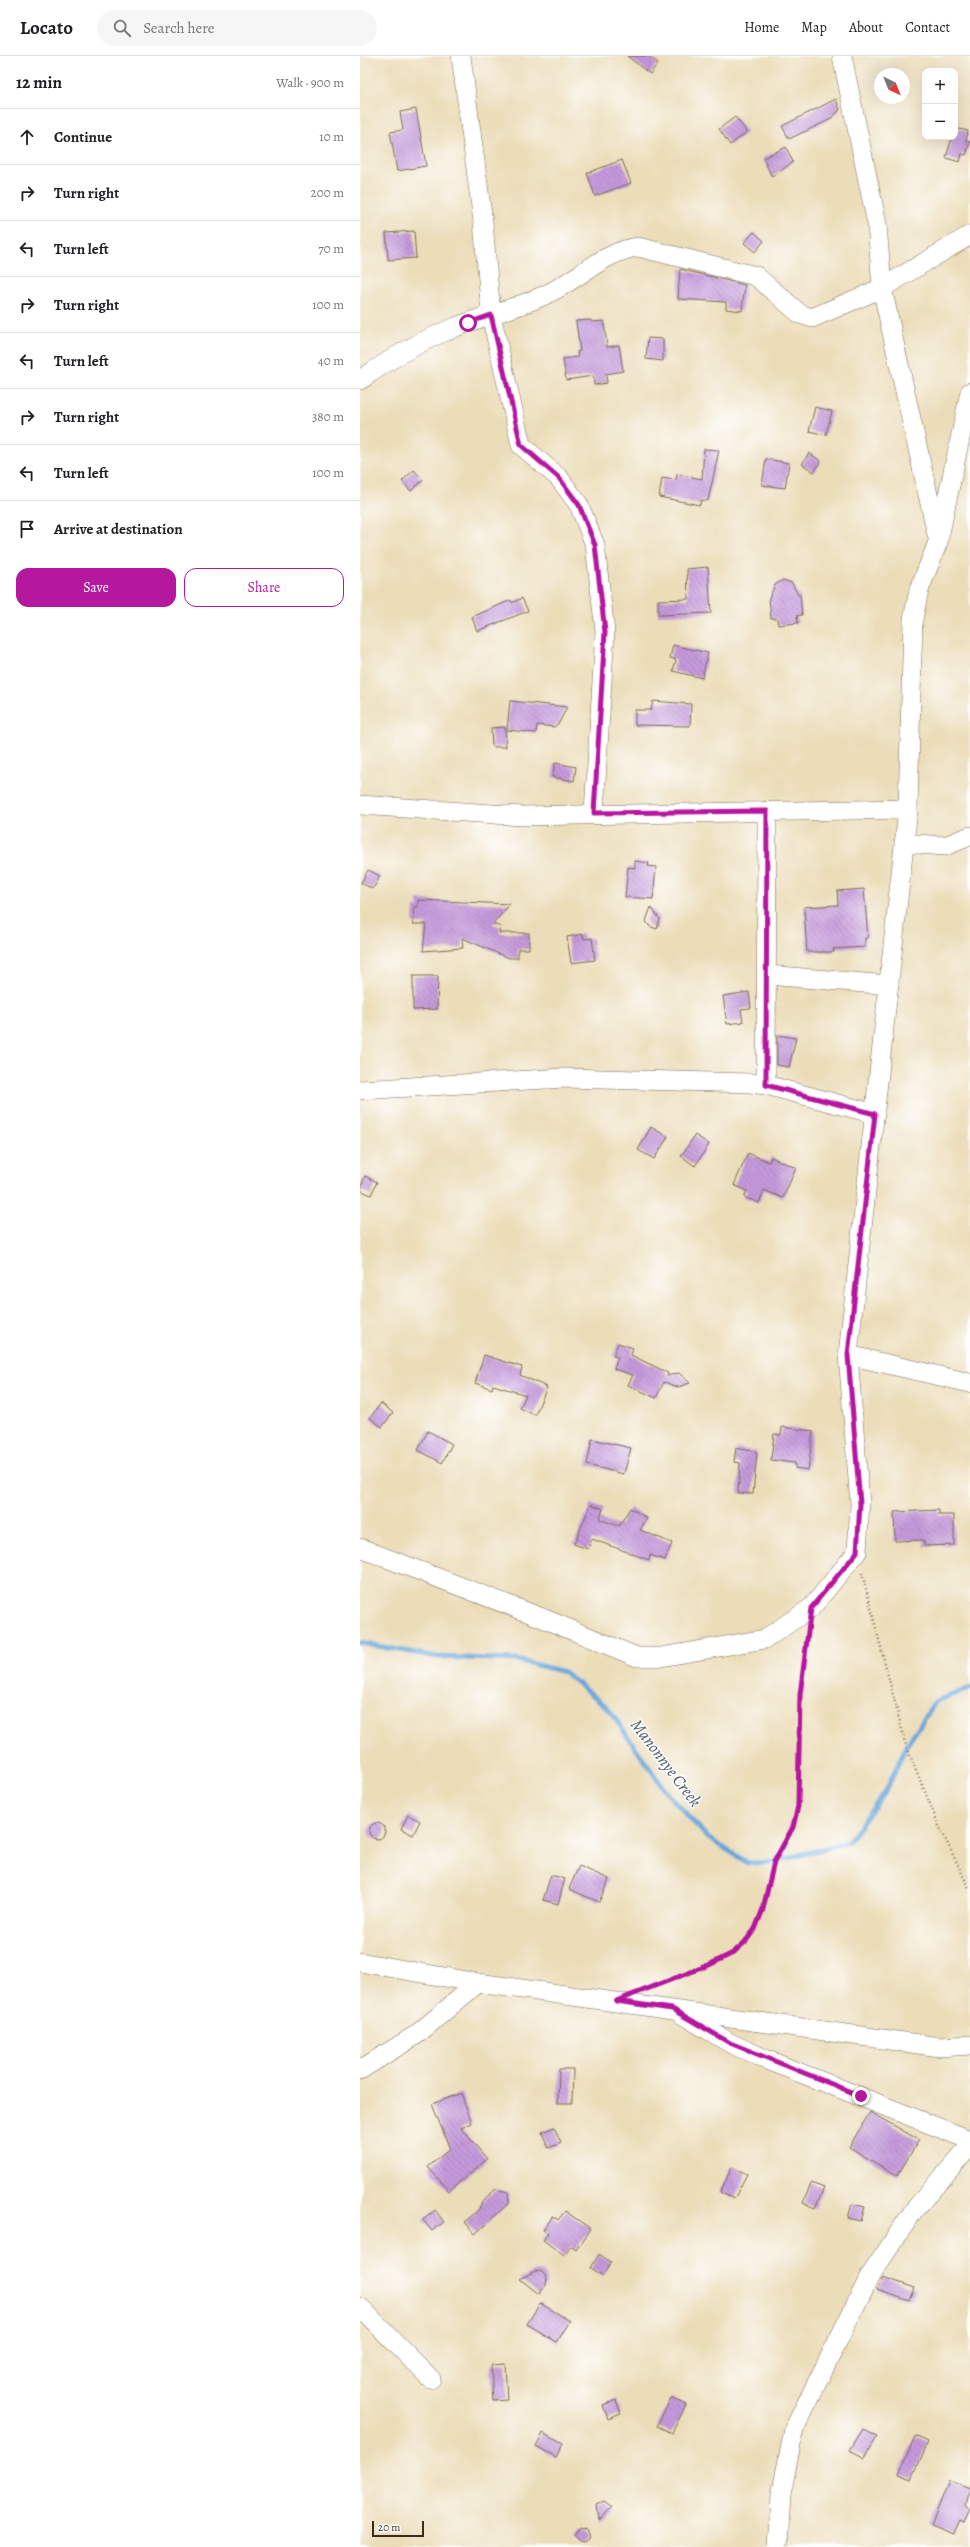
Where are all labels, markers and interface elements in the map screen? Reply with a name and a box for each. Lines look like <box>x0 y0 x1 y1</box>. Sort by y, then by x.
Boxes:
search box <box>97 10 377 46</box>
text: Locato <box>20 15 73 41</box>
icon: search <box>111 17 133 39</box>
text: Search here <box>143 18 215 38</box>
text: Home <box>744 18 779 37</box>
text: Map <box>801 18 827 37</box>
text: About <box>849 18 883 37</box>
text: Contact <box>905 18 950 37</box>
north arrow <box>874 68 910 104</box>
map controls <box>922 68 958 140</box>
button: + <box>922 68 958 104</box>
text: 12 min <box>16 71 62 94</box>
text: Walk · 900 m <box>276 74 344 91</box>
button: − <box>922 104 958 140</box>
icon: ahead <box>16 126 38 148</box>
text: Continue <box>54 127 112 147</box>
text: 10 m <box>319 128 344 145</box>
icon: right <box>16 182 38 204</box>
text: Turn right <box>54 183 119 203</box>
text: 200 m <box>311 184 344 201</box>
icon: left <box>16 238 38 260</box>
text: Turn left <box>54 239 109 259</box>
text: 70 m <box>318 240 344 257</box>
icon: right <box>16 294 38 316</box>
text: Turn right <box>54 295 119 315</box>
text: 100 m <box>312 296 344 313</box>
route start <box>459 314 477 332</box>
icon: left <box>16 350 38 372</box>
text: Turn left <box>54 351 109 371</box>
text: 40 m <box>318 352 344 369</box>
icon: right <box>16 406 38 428</box>
text: Turn right <box>54 407 119 427</box>
text: 380 m <box>312 408 344 425</box>
icon: left <box>16 462 38 484</box>
text: Turn left <box>54 463 109 483</box>
text: 100 m <box>312 464 344 481</box>
icon: arrive <box>16 518 38 540</box>
text: Arrive at destination <box>54 519 183 539</box>
button: Save <box>16 568 176 607</box>
button: Share <box>184 568 344 607</box>
water label: Manonnye Creek <box>625 1714 707 1812</box>
route end <box>852 2087 870 2105</box>
scale bar <box>372 2519 424 2538</box>
text: 20 m <box>378 2520 400 2535</box>

